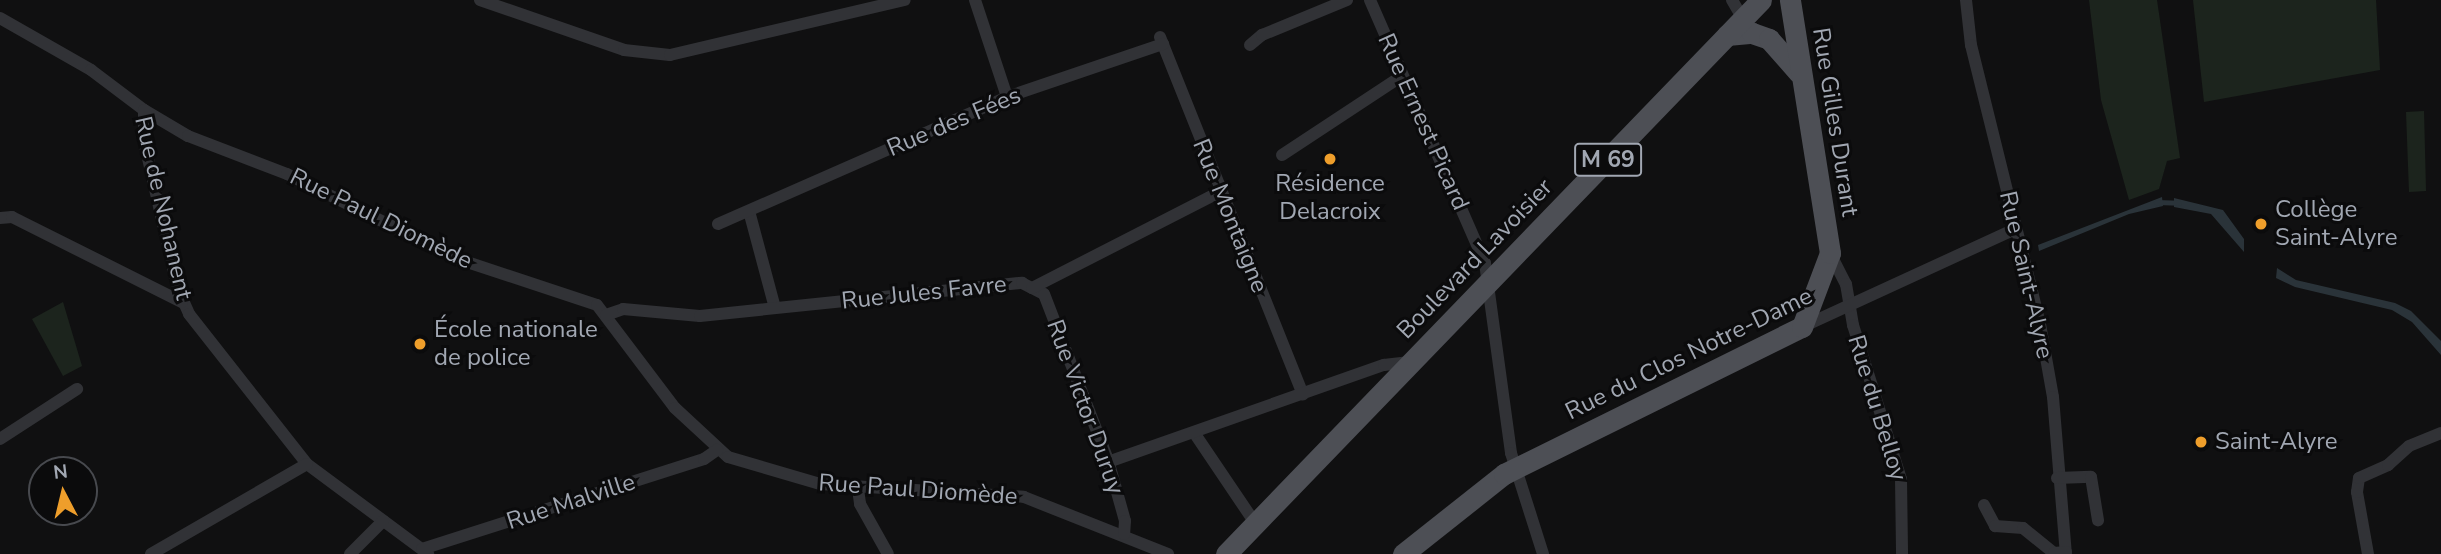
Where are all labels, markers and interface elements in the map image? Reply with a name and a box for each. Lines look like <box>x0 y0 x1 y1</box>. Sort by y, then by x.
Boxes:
street label: Rue Gilles Durant <box>1806 26 1864 218</box>
street label: Rue Ernest Picard <box>1371 29 1475 215</box>
street label: Rue des Fées <box>883 81 1025 163</box>
street label: Rue de Nohanent <box>128 114 198 302</box>
street label: Rue Montaigne <box>1186 135 1274 297</box>
road number: M 69 <box>1573 140 1643 180</box>
marker: Résidence Delacroix <box>1322 151 1338 167</box>
street label: Rue Paul Diomède <box>285 162 477 276</box>
place label: Résidence Delacroix <box>1275 170 1385 226</box>
street label: Boulevard Lavoisier <box>1391 173 1559 345</box>
street label: Rue Saint-Alyre <box>1993 189 2059 361</box>
place label: Collège Saint-Alyre <box>2275 196 2397 252</box>
marker: Collège Saint-Alyre <box>2253 216 2269 232</box>
street label: Rue Jules Favre <box>840 270 1008 316</box>
street label: Rue du Clos Notre-Dame <box>1561 282 1817 426</box>
place label: École nationale de police <box>434 316 598 372</box>
street label: Rue Victor Duruy <box>1040 316 1130 498</box>
street label: Rue du Belloy <box>1841 332 1913 484</box>
marker: École nationale de police <box>412 336 428 352</box>
place label: Saint-Alyre <box>2215 428 2337 456</box>
marker: Saint-Alyre <box>2193 434 2209 450</box>
north arrow <box>28 456 98 526</box>
text: N <box>52 458 69 486</box>
street label: Rue Malville <box>503 468 639 536</box>
street label: Rue Paul Diomède <box>818 469 1018 511</box>

